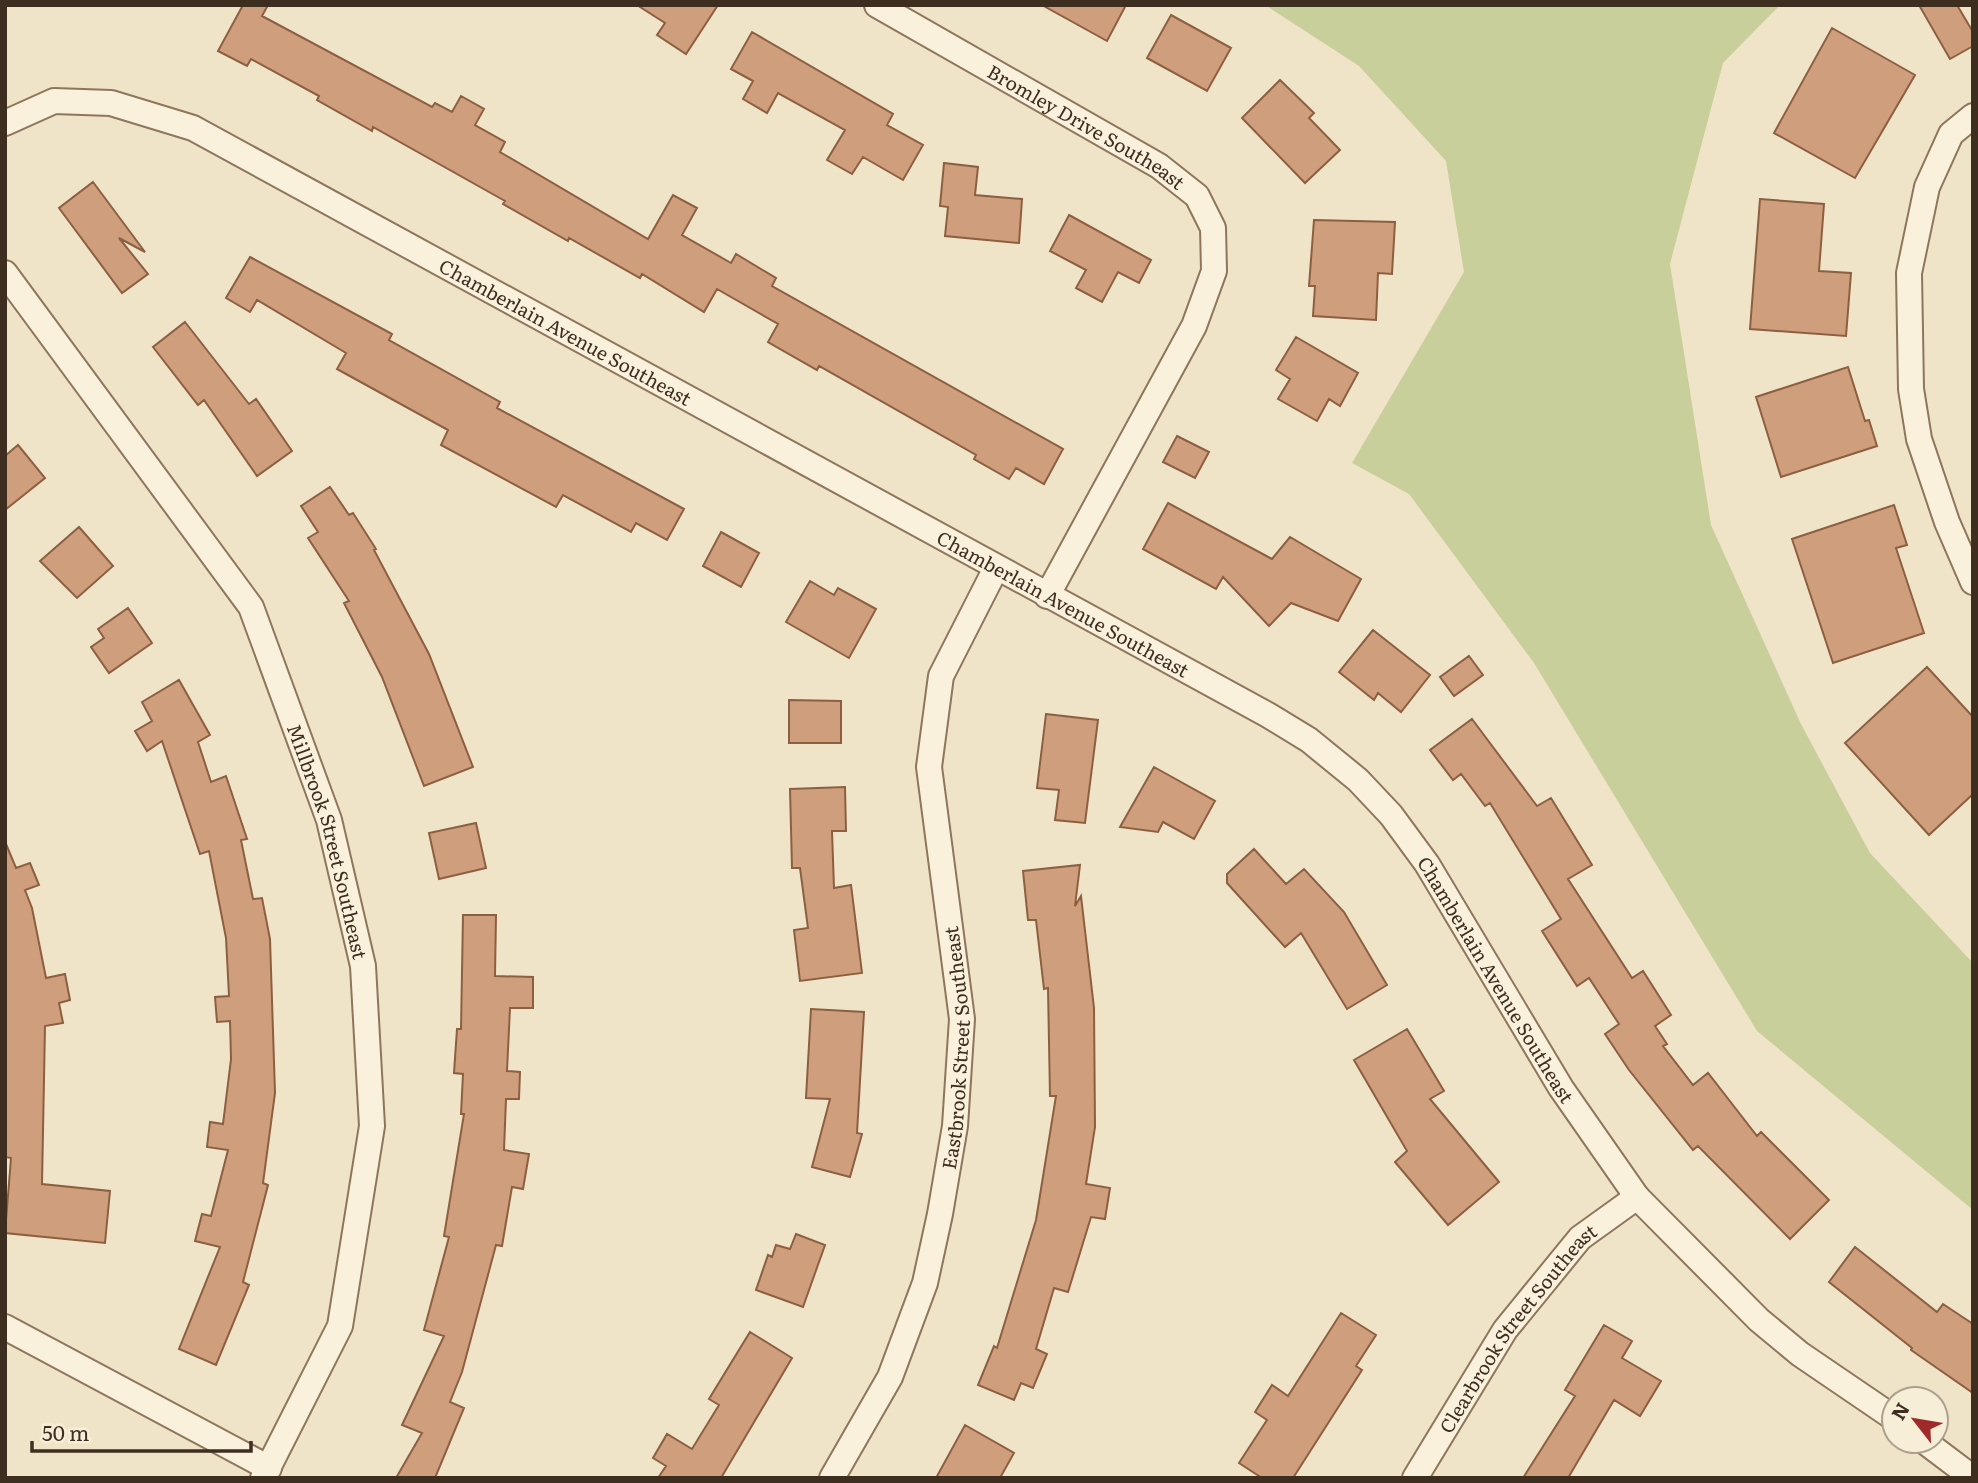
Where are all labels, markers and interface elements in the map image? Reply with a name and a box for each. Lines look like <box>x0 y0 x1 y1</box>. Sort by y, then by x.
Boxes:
street label: Bromley Drive Southeast <box>982 57 1191 196</box>
street label: Chamberlain Avenue Southeast <box>434 251 697 412</box>
street label: Chamberlain Avenue Southeast <box>932 523 1195 684</box>
street label: Millbrook Street Southeast <box>281 720 375 962</box>
street label: Chamberlain Avenue Southeast <box>1411 850 1581 1109</box>
street label: Eastbrook Street Southeast <box>934 924 976 1171</box>
street label: Clearbrook Street Southeast <box>1432 1217 1602 1438</box>
north arrow <box>1880 1385 1950 1455</box>
text: N <box>1883 1397 1916 1425</box>
scale bar <box>32 1410 250 1454</box>
text: 50 m <box>42 1416 89 1447</box>

